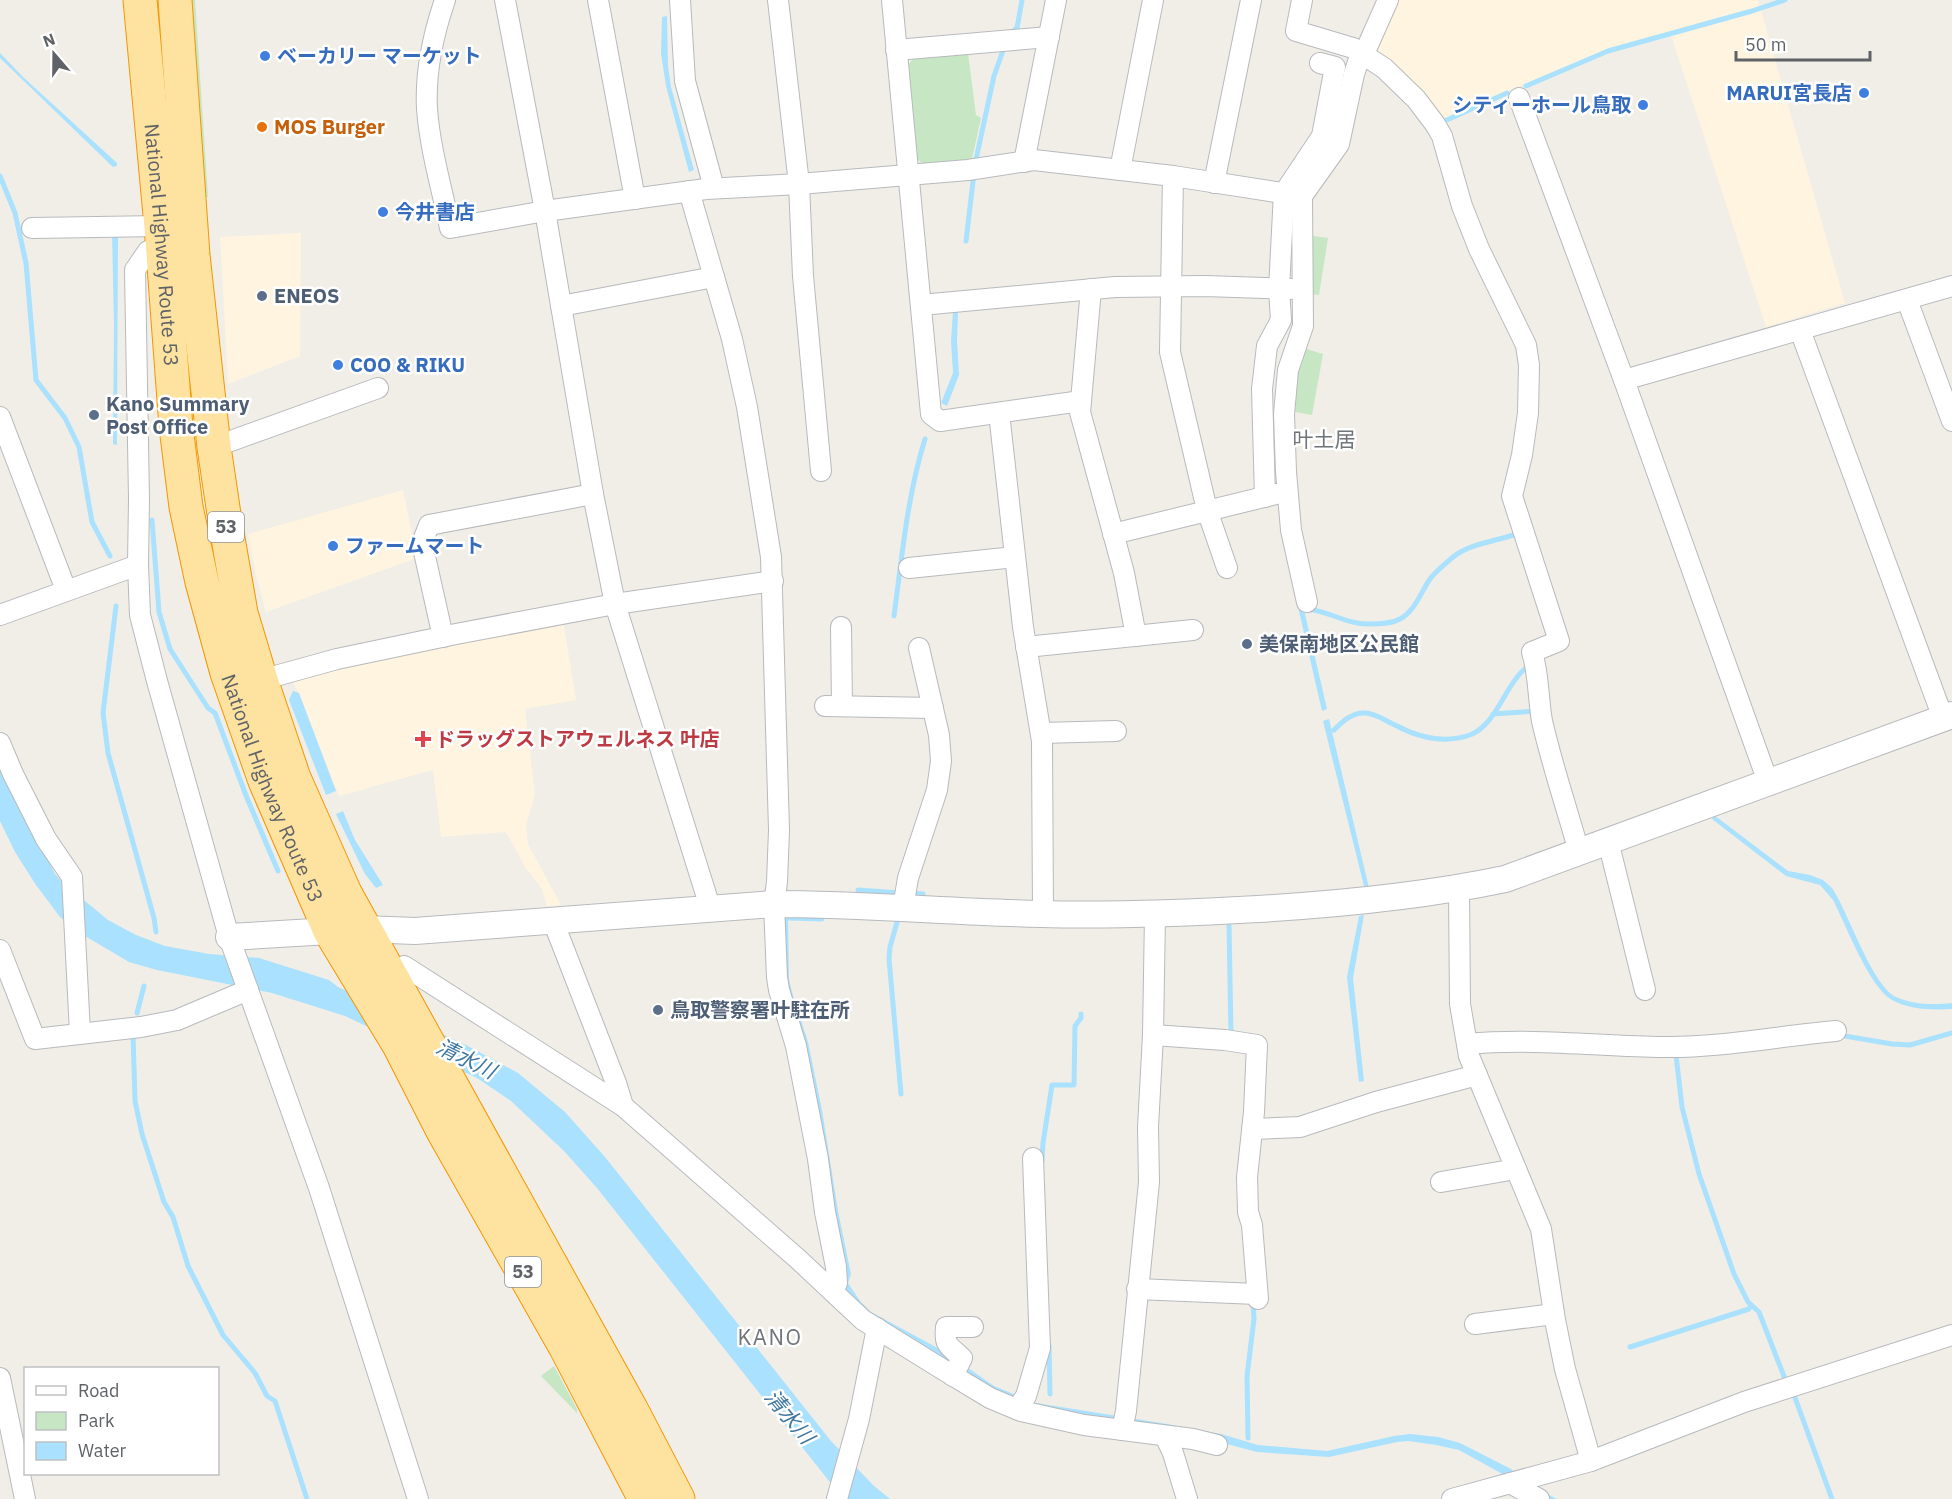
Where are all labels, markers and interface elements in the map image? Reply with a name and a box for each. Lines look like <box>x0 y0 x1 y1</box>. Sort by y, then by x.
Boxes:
north arrow <box>24 24 84 84</box>
scale bar <box>1736 24 1870 62</box>
text: N <box>40 29 58 51</box>
text: 50 m <box>1745 33 1787 56</box>
place label: ベーカリー マーケット <box>277 42 482 69</box>
marker: ベーカリー マーケット <box>258 49 272 63</box>
place label: MARUI宮長店 <box>1726 79 1852 106</box>
marker: MARUI宮長店 <box>1857 86 1871 100</box>
place label: シティーホール鳥取 <box>1452 91 1632 118</box>
marker: シティーホール鳥取 <box>1636 98 1650 112</box>
place label: MOS Burger <box>274 113 385 140</box>
marker: MOS Burger <box>255 120 269 134</box>
street label: National Highway Route 53 <box>139 122 185 367</box>
place label: 今井書店 <box>395 198 475 225</box>
marker: 今井書店 <box>376 205 390 219</box>
place label: ENEOS <box>274 282 339 309</box>
marker: ENEOS <box>255 289 269 303</box>
place label: COO & RIKU <box>350 351 465 378</box>
marker: COO & RIKU <box>331 358 345 372</box>
place label: Kano Summary Post Office <box>106 390 250 440</box>
marker: Kano Summary Post Office <box>87 408 101 422</box>
district label: 叶土居 <box>1293 425 1356 453</box>
road number: 53 <box>208 512 244 542</box>
place label: ファームマート <box>345 532 484 559</box>
marker: ファームマート <box>326 539 340 553</box>
place label: 美保南地区公民館 <box>1259 630 1419 657</box>
marker: 美保南地区公民館 <box>1240 637 1254 651</box>
street label: National Highway Route 53 <box>215 670 330 906</box>
place label: ドラッグストアウェルネス 叶店 <box>435 725 720 752</box>
marker: ドラッグストアウェルネス 叶店 <box>416 732 430 746</box>
place label: 鳥取警察署叶駐在所 <box>670 996 850 1023</box>
marker: 鳥取警察署叶駐在所 <box>651 1003 665 1017</box>
water label: 清水川 <box>432 1032 503 1085</box>
road number: 53 <box>505 1257 541 1287</box>
district label: KANO <box>737 1322 803 1351</box>
legend <box>24 1367 219 1475</box>
text: Road <box>78 1379 119 1402</box>
water label: 清水川 <box>759 1383 822 1451</box>
text: Park <box>78 1409 115 1432</box>
text: Water <box>78 1439 127 1462</box>

